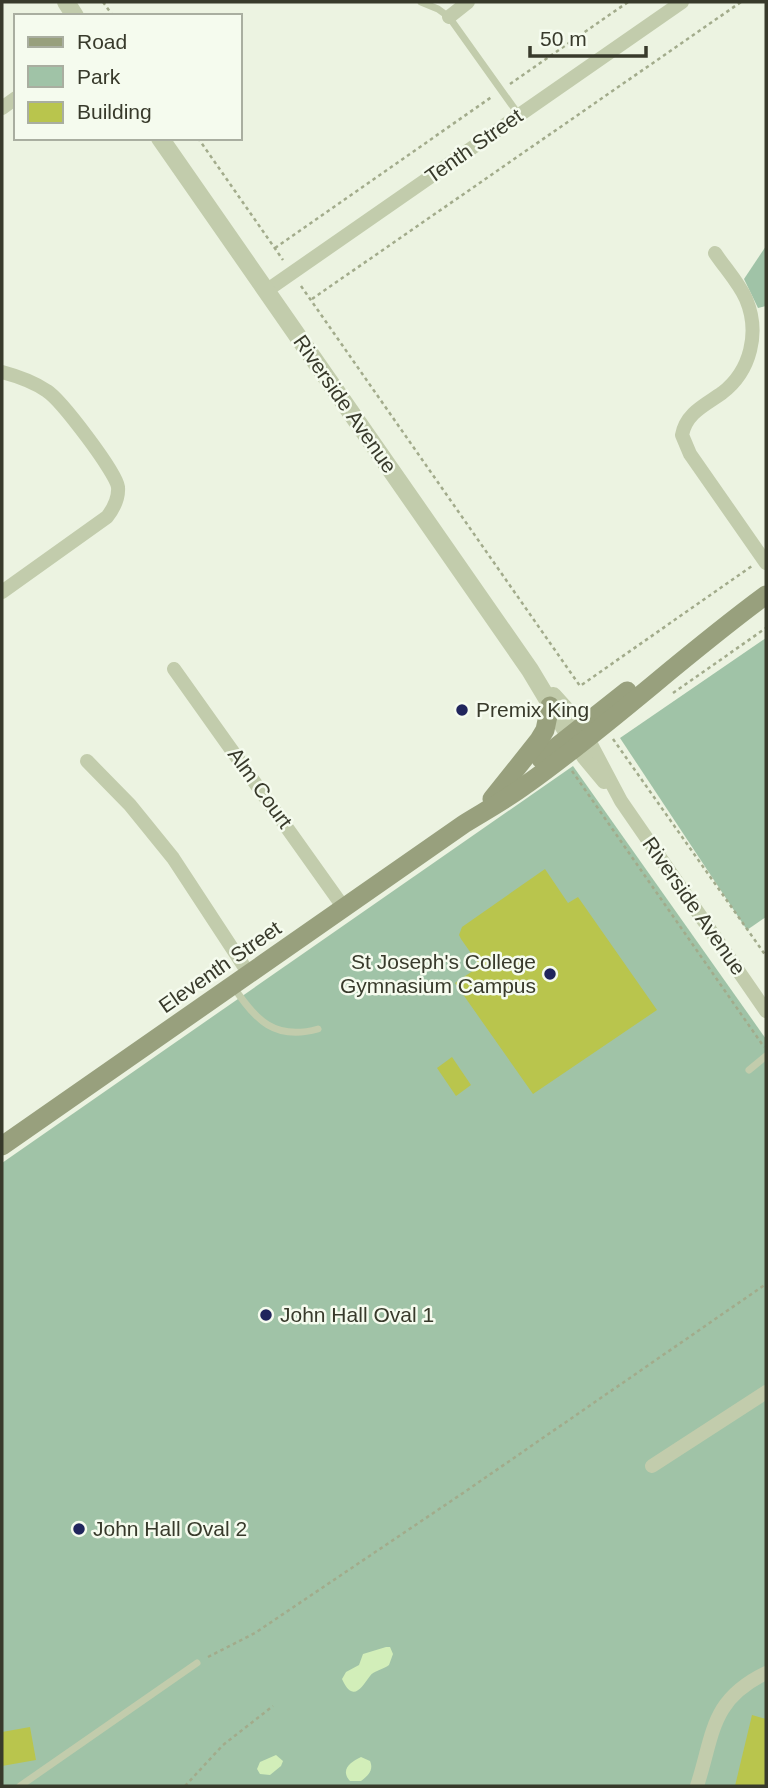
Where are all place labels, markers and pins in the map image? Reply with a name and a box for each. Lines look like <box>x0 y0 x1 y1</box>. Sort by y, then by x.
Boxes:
place label: Premix King <box>476 698 589 721</box>
marker: Premix King <box>454 702 470 718</box>
place label: St Joseph's College Gymnasium Campus <box>340 950 536 997</box>
marker: St Joseph's College Gymnasium Campus <box>542 966 558 982</box>
place label: John Hall Oval 1 <box>280 1303 434 1326</box>
marker: John Hall Oval 1 <box>258 1307 274 1323</box>
place label: John Hall Oval 2 <box>93 1517 247 1540</box>
marker: John Hall Oval 2 <box>71 1521 87 1537</box>

